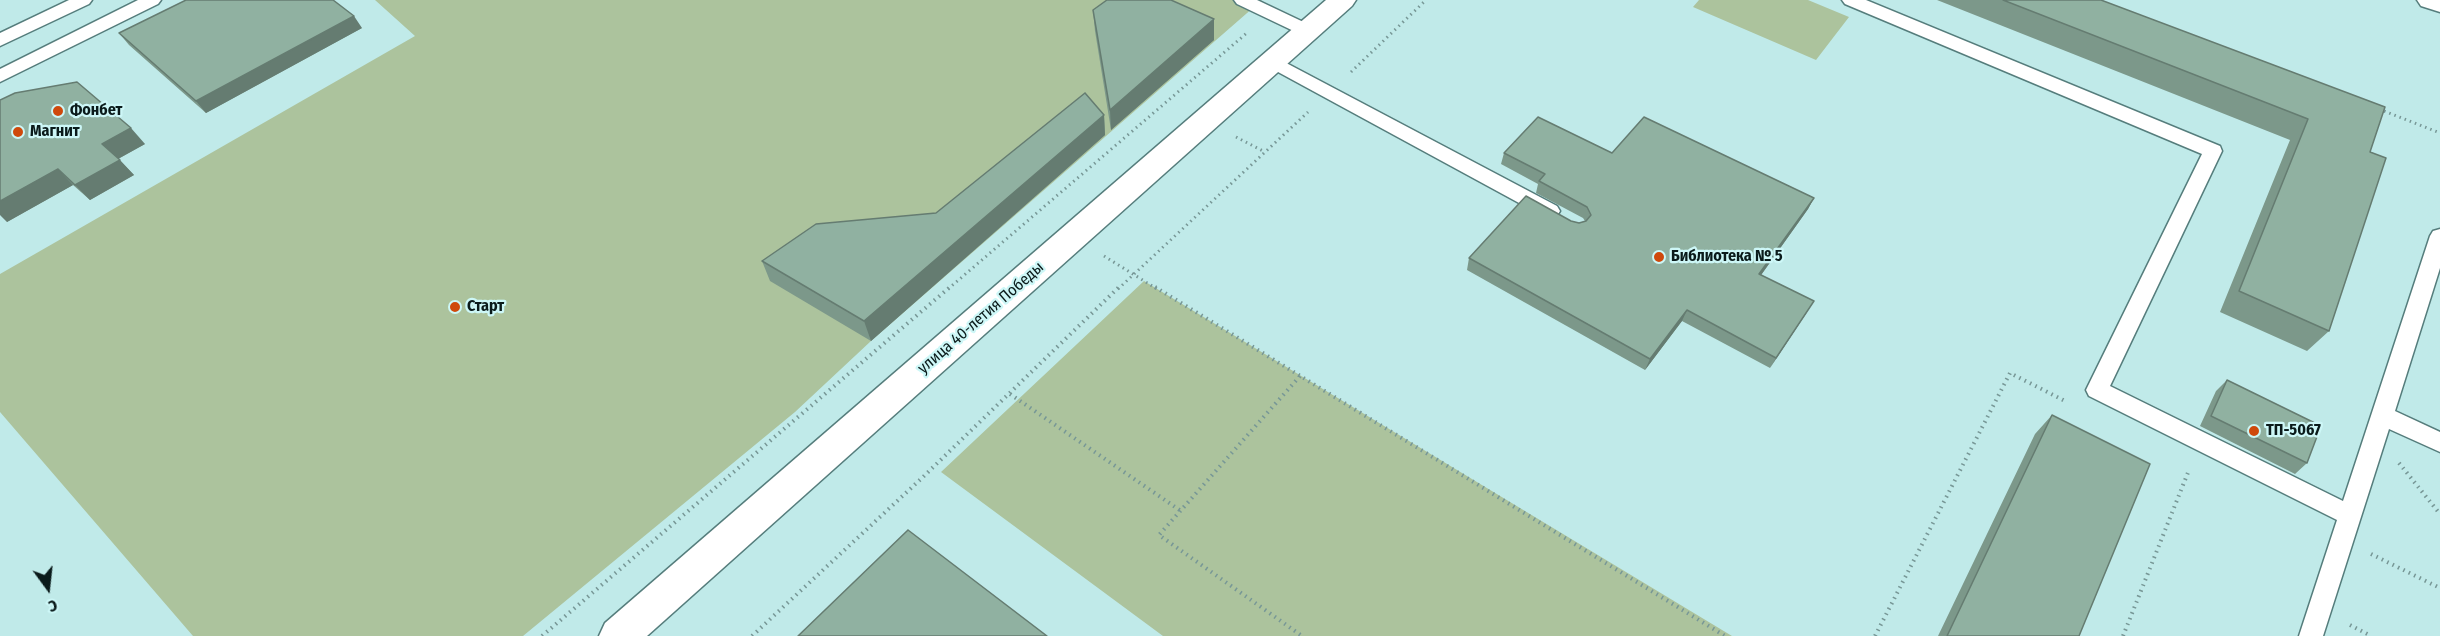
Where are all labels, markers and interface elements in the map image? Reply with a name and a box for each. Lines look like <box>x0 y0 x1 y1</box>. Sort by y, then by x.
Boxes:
place label: Фонбет <box>70 101 122 121</box>
marker: Фонбет <box>51 104 65 118</box>
place label: Магнит <box>30 122 80 142</box>
marker: Магнит <box>11 125 25 139</box>
place label: Библиотека № 5 <box>1671 247 1783 267</box>
marker: Библиотека № 5 <box>1652 250 1666 264</box>
street label: улица 40-летия Победы <box>914 258 1048 378</box>
place label: Старт <box>467 297 504 317</box>
marker: Старт <box>448 300 462 314</box>
place label: ТП-5067 <box>2266 421 2321 441</box>
marker: ТП-5067 <box>2247 424 2261 438</box>
north arrow <box>18 558 78 618</box>
text: С <box>46 596 59 616</box>

